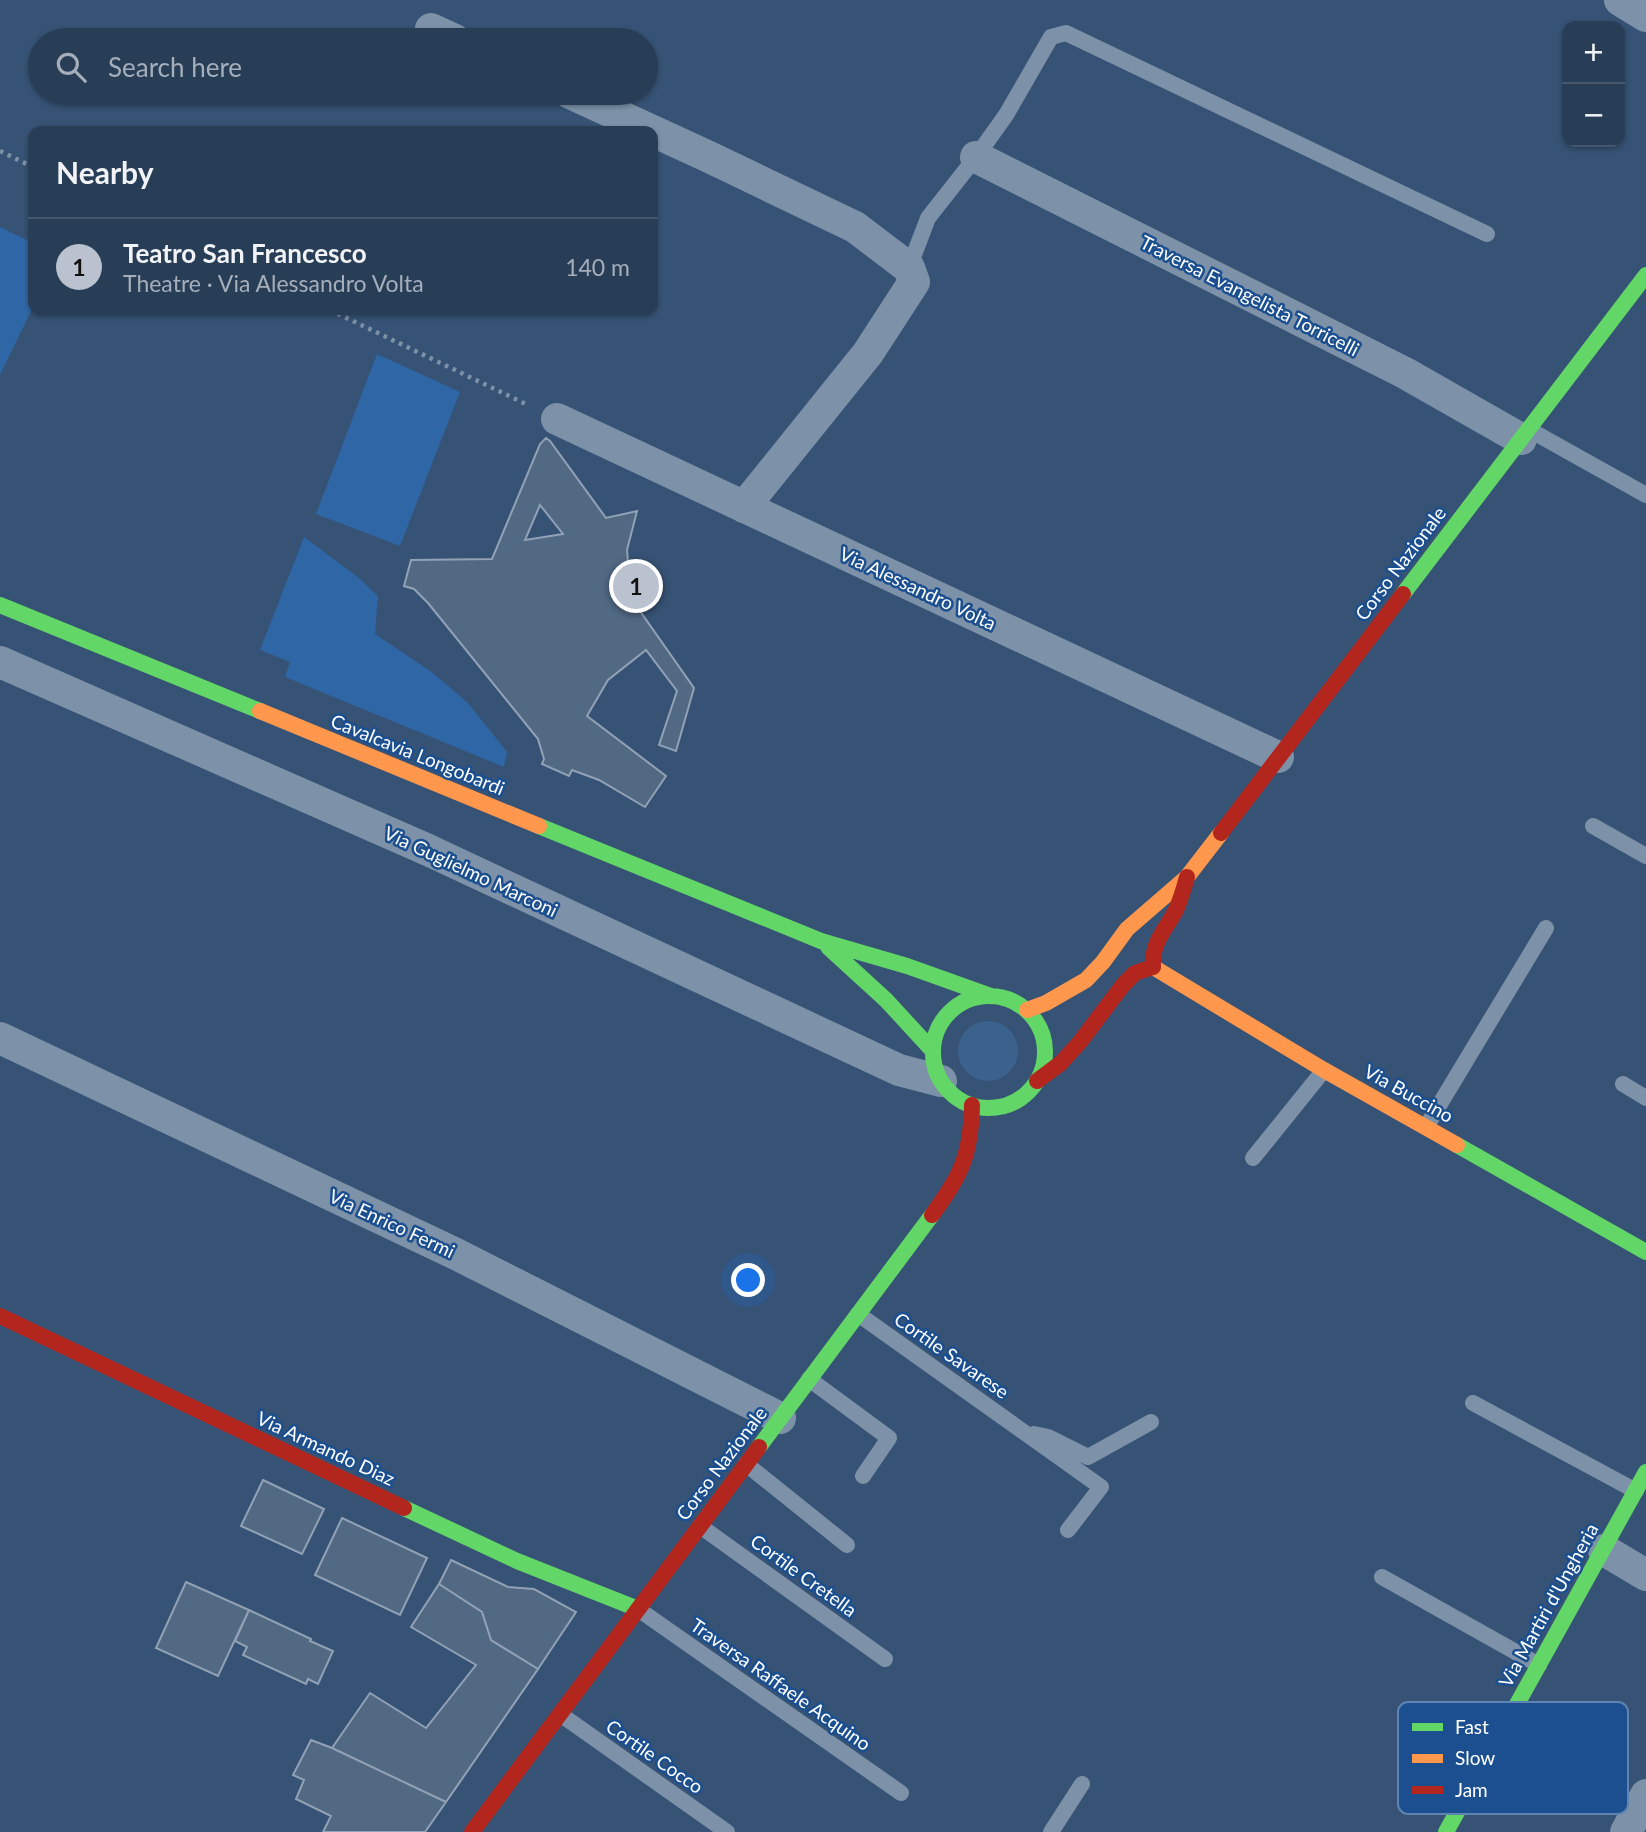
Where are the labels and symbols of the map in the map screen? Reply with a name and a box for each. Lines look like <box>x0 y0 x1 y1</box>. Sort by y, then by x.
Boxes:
street label: Traversa Evangelista Torricelli <box>1137 230 1363 360</box>
street label: Corso Nazionale <box>1350 502 1450 624</box>
street label: Via Alessandro Volta <box>836 542 1000 634</box>
pin: 1 <box>613 560 659 612</box>
street label: Cavalcavia Longobardi <box>328 709 508 799</box>
street label: Via Guglielmo Marconi <box>381 821 561 921</box>
street label: Via Buccino <box>1360 1059 1458 1127</box>
street label: Via Enrico Fermi <box>325 1184 459 1262</box>
your location <box>731 1263 765 1297</box>
street label: Cortile Savarese <box>890 1307 1014 1403</box>
street label: Corso Nazionale <box>671 1402 771 1524</box>
street label: Via Armando Diaz <box>253 1406 399 1490</box>
street label: Via Martiri d'Ungheria <box>1493 1519 1603 1691</box>
street label: Cortile Cretella <box>746 1529 862 1621</box>
street label: Traversa Raffaele Acquino <box>686 1613 876 1755</box>
legend <box>1398 1702 1628 1814</box>
street label: Cortile Cocco <box>602 1714 708 1798</box>
text: Fast <box>1455 1715 1489 1738</box>
text: Slow <box>1455 1746 1495 1769</box>
text: Jam <box>1455 1778 1488 1801</box>

